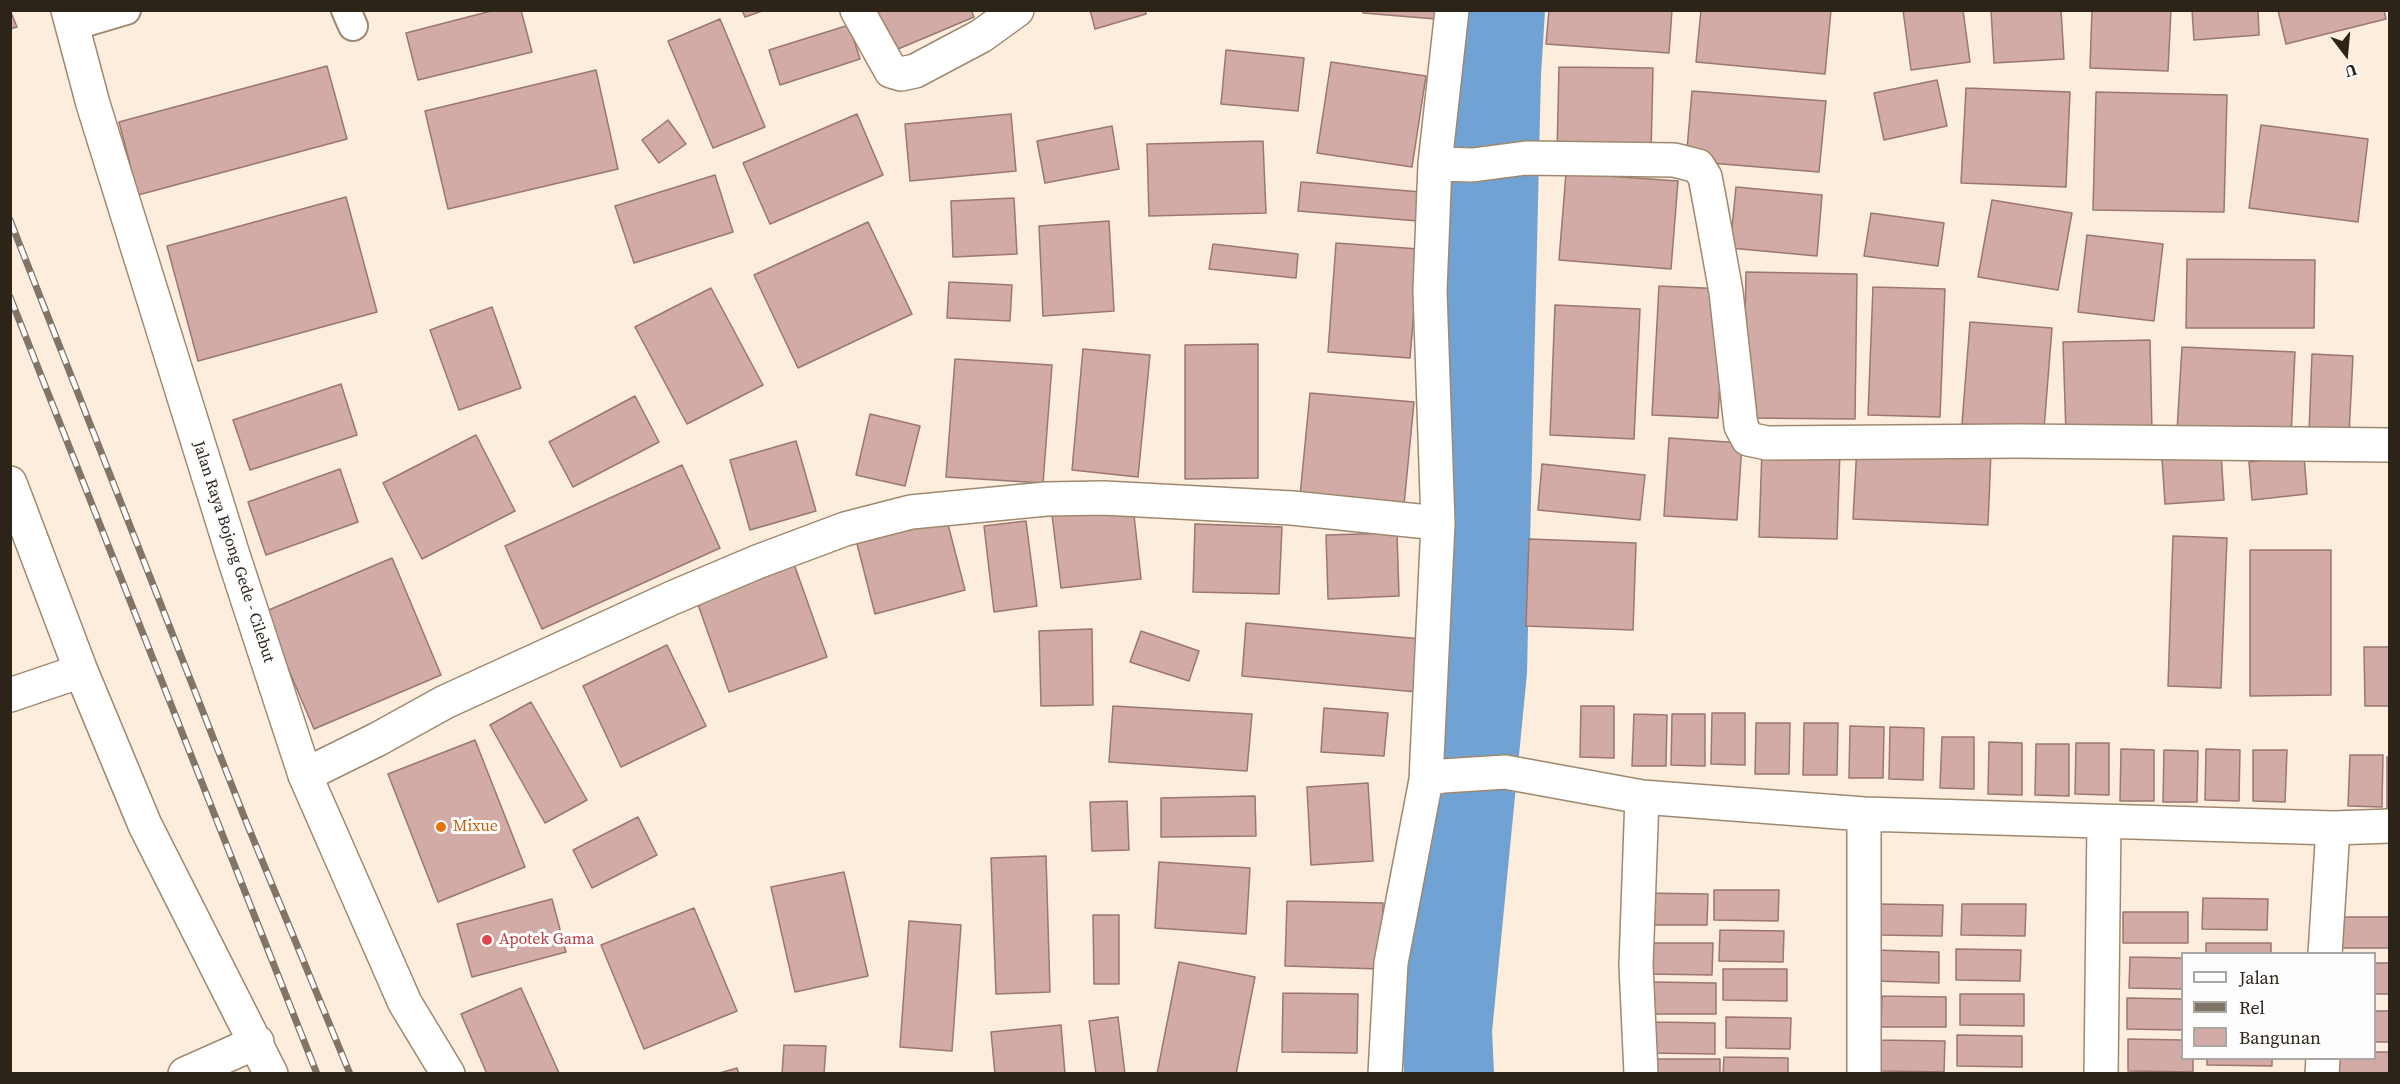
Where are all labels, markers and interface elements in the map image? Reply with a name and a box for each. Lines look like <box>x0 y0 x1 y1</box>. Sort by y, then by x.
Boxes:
north arrow <box>2316 24 2376 84</box>
text: U <box>2342 59 2360 83</box>
street label: Jalan Raya Bojong Gede - Cilebut <box>188 439 278 665</box>
place label: Mixue <box>453 817 498 837</box>
marker: Mixue <box>434 820 448 834</box>
place label: Apotek Gama <box>499 930 594 950</box>
marker: Apotek Gama <box>480 933 494 947</box>
legend <box>2181 952 2376 1060</box>
text: Jalan <box>2239 965 2280 990</box>
text: Rel <box>2239 995 2265 1020</box>
text: Bangunan <box>2239 1025 2321 1050</box>

